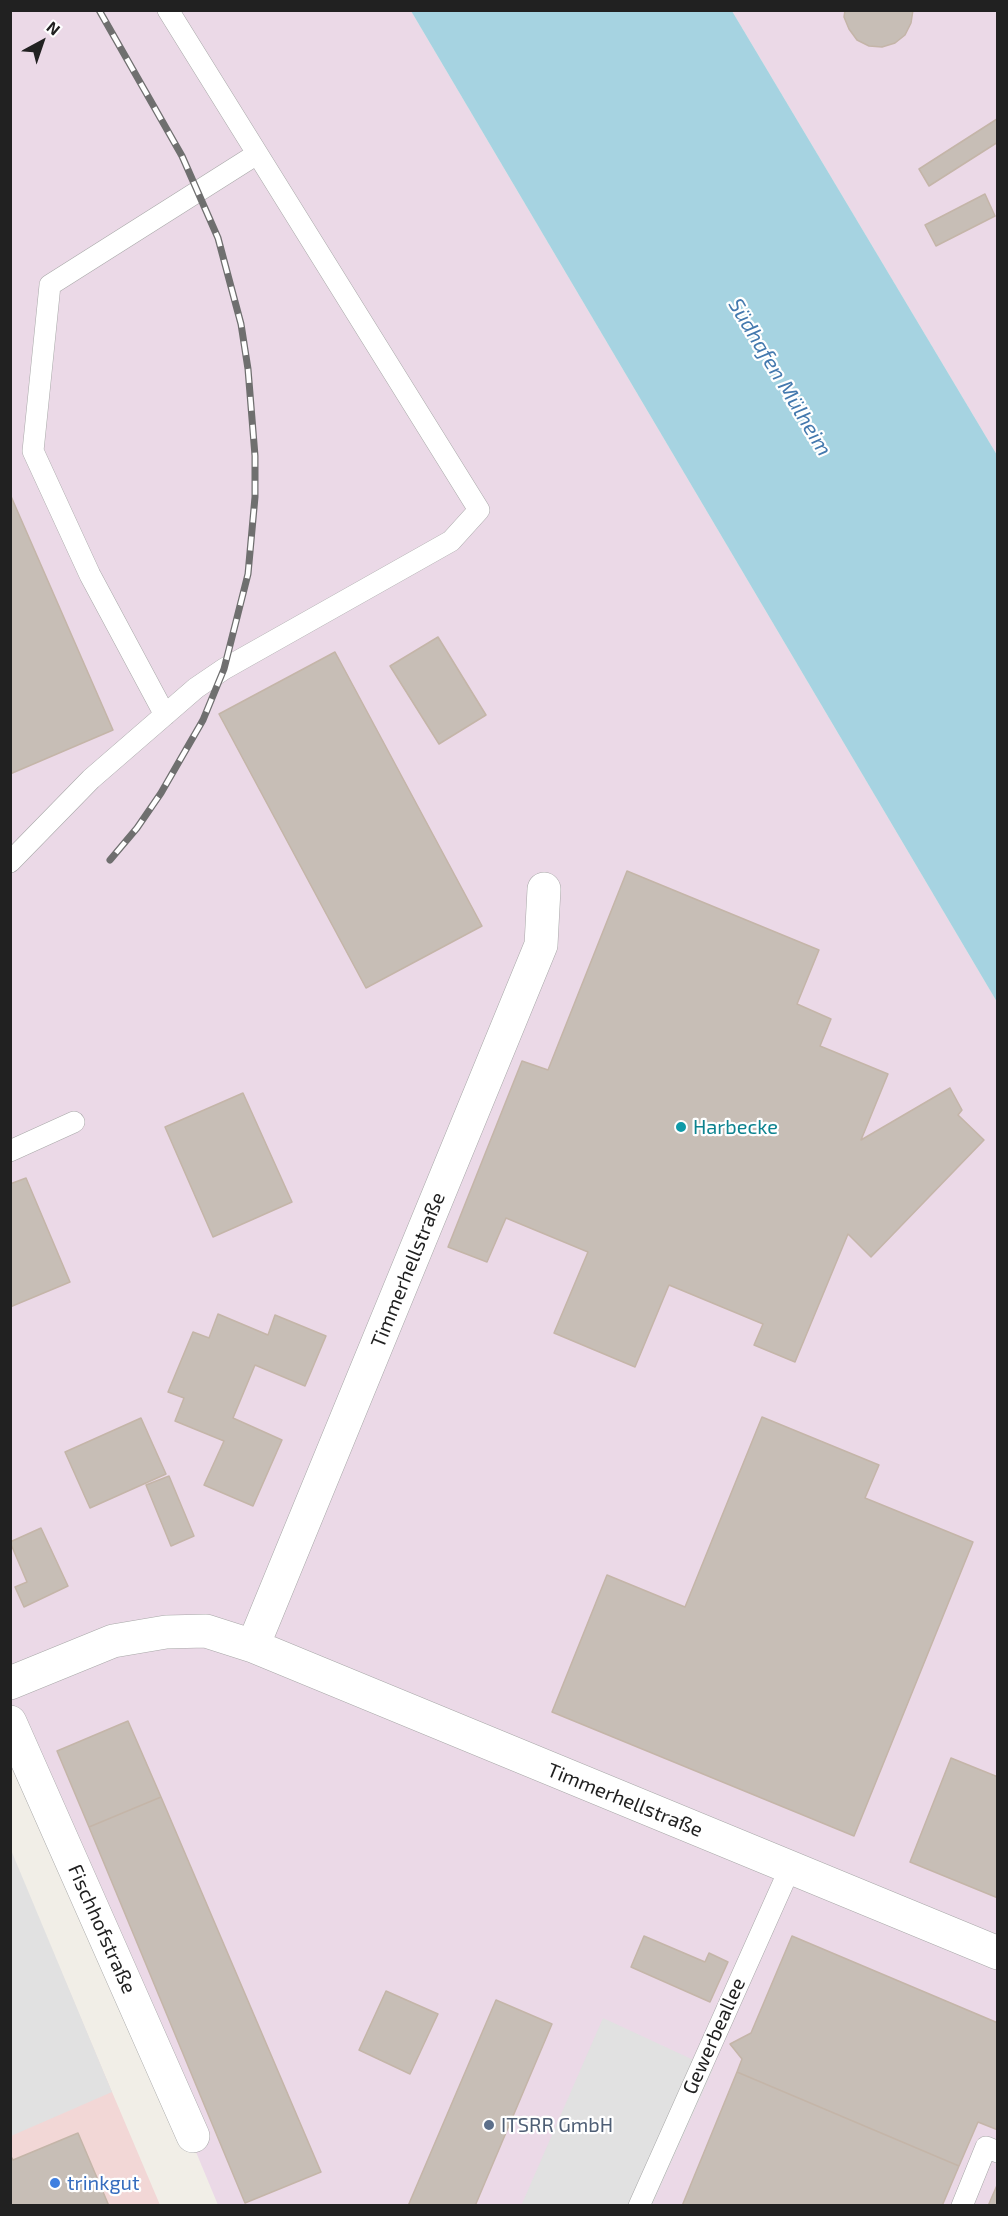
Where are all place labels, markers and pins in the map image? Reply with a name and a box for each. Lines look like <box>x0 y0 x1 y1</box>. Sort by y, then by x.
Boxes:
place label: Harbecke <box>693 1115 778 1139</box>
marker: Harbecke <box>674 1120 688 1134</box>
place label: ITSRR GmbH <box>501 2113 613 2137</box>
marker: ITSRR GmbH <box>482 2118 496 2132</box>
place label: trinkgut <box>67 2171 140 2195</box>
marker: trinkgut <box>48 2176 62 2190</box>

